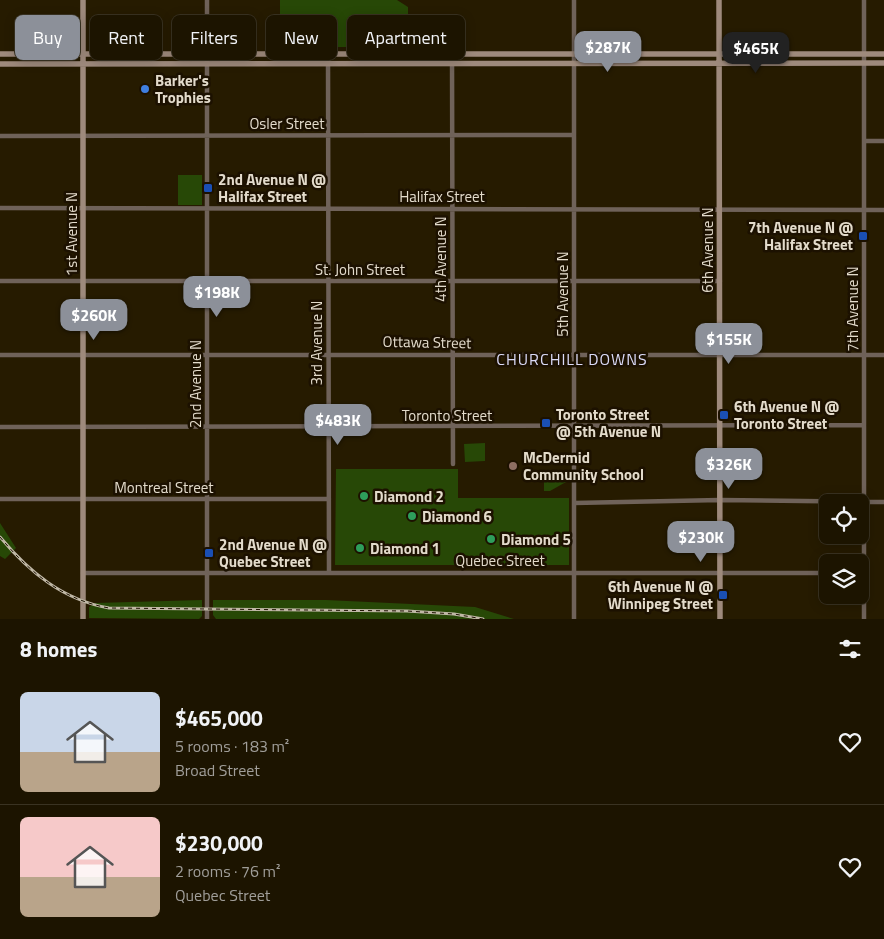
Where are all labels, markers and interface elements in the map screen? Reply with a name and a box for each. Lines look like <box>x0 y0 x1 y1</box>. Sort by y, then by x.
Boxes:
chip: Buy <box>15 15 80 60</box>
chip: Rent <box>90 15 162 60</box>
chip: Filters <box>172 15 256 60</box>
chip: New <box>266 15 337 60</box>
chip: Apartment <box>347 15 465 60</box>
pin: $287K <box>573 30 643 73</box>
pin: $465K <box>721 32 791 74</box>
text: $287K <box>585 35 631 59</box>
text: $465K <box>733 36 779 60</box>
place label: Barker's Trophies <box>155 69 211 109</box>
marker: Barker's Trophies <box>139 83 151 95</box>
street label: Osler Street <box>249 112 325 135</box>
place label: 2nd Avenue N @ Halifax Street <box>218 168 326 208</box>
marker: 2nd Avenue N @ Halifax Street <box>202 182 214 194</box>
street label: Halifax Street <box>399 185 486 208</box>
street label: 1st Avenue N <box>60 192 83 276</box>
street label: 6th Avenue N <box>696 207 719 293</box>
street label: 4th Avenue N <box>429 216 452 302</box>
place label: 7th Avenue N @ Halifax Street <box>748 216 854 256</box>
marker: 7th Avenue N @ Halifax Street <box>857 230 869 242</box>
street label: 5th Avenue N <box>551 251 574 337</box>
street label: St. John Street <box>315 258 406 281</box>
street label: 7th Avenue N <box>841 266 864 352</box>
pin: $198K <box>182 276 252 318</box>
text: $198K <box>194 280 240 304</box>
pin: $260K <box>59 298 129 341</box>
street label: 3rd Avenue N <box>305 301 328 386</box>
text: $260K <box>71 303 117 327</box>
pin: $155K <box>694 322 764 365</box>
text: $155K <box>706 327 752 351</box>
street label: Ottawa Street <box>382 330 472 354</box>
street label: 2nd Avenue N <box>184 340 207 428</box>
district label: CHURCHILL DOWNS <box>496 347 648 371</box>
place label: 6th Avenue N @ Toronto Street <box>734 395 840 435</box>
place label: Toronto Street @ 5th Avenue N <box>556 403 661 443</box>
pin: $483K <box>303 404 373 446</box>
street label: Toronto Street <box>402 404 493 427</box>
text: $483K <box>315 408 361 432</box>
marker: 6th Avenue N @ Toronto Street <box>718 409 730 421</box>
marker: Toronto Street @ 5th Avenue N <box>540 417 552 429</box>
place label: McDermid Community School <box>523 446 644 486</box>
pin: $326K <box>694 448 764 490</box>
text: $326K <box>706 452 752 476</box>
marker: McDermid Community School <box>507 460 519 472</box>
street label: Montreal Street <box>114 476 214 499</box>
place label: Diamond 2 <box>374 485 444 508</box>
marker: Diamond 2 <box>358 490 370 502</box>
map controls <box>819 494 869 604</box>
button: locate <box>819 494 869 544</box>
place label: Diamond 6 <box>422 505 492 528</box>
marker: Diamond 6 <box>406 510 418 522</box>
pin: $230K <box>666 520 736 563</box>
text: $230K <box>678 525 724 549</box>
place label: Diamond 5 <box>501 528 571 551</box>
place label: 2nd Avenue N @ Quebec Street <box>219 533 327 573</box>
marker: Diamond 5 <box>485 533 497 545</box>
place label: Diamond 1 <box>370 537 440 560</box>
marker: Diamond 1 <box>354 542 366 554</box>
marker: 2nd Avenue N @ Quebec Street <box>203 547 215 559</box>
street label: Quebec Street <box>455 549 545 572</box>
button: layers <box>819 554 869 604</box>
place label: 6th Avenue N @ Winnipeg Street <box>608 575 714 615</box>
marker: 6th Avenue N @ Winnipeg Street <box>717 589 729 601</box>
text: 8 homes <box>20 633 97 665</box>
icon: filters <box>836 635 864 663</box>
text: $465,000 <box>175 702 263 734</box>
icon: home <box>60 712 120 772</box>
icon: heart <box>836 728 864 756</box>
text: 5 rooms · 183 m² <box>175 734 289 758</box>
text: Broad Street <box>175 758 260 782</box>
text: $230,000 <box>175 827 263 859</box>
icon: home <box>60 837 120 897</box>
icon: heart <box>836 853 864 881</box>
text: 2 rooms · 76 m² <box>175 859 280 883</box>
text: Quebec Street <box>175 883 270 907</box>

